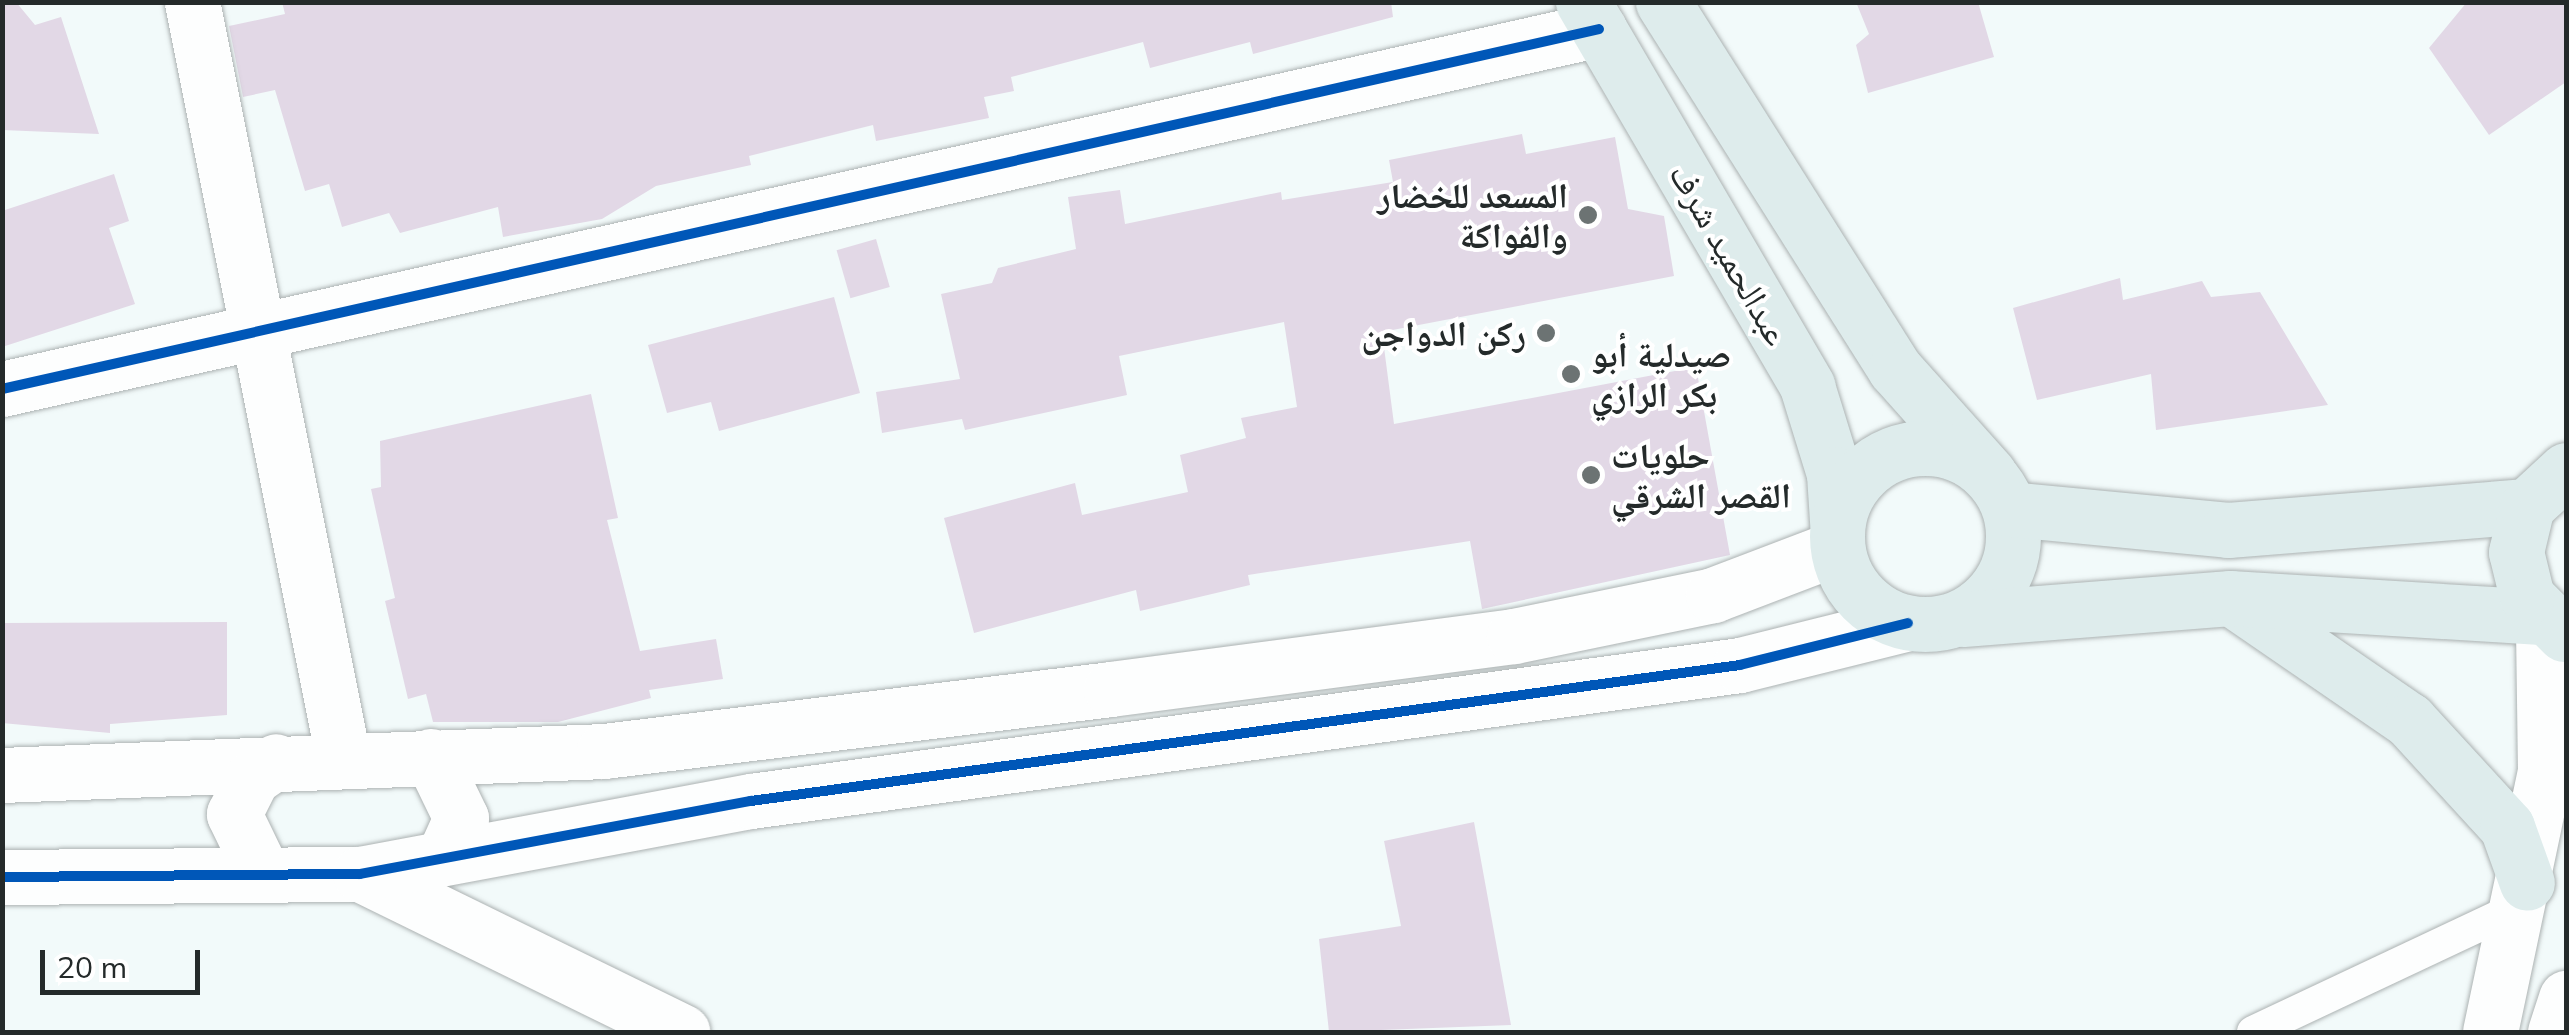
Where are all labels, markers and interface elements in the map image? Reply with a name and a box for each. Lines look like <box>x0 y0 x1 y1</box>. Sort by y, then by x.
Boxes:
street label: عبدالحميد شرف <box>1661 156 1799 352</box>
place label: المسعد للخضار والفواكة <box>1377 174 1568 256</box>
marker: المسعد للخضار والفواكة <box>1577 204 1599 226</box>
place label: ركن الدواجن <box>1361 312 1526 354</box>
marker: ركن الدواجن <box>1535 322 1557 344</box>
place label: صيدلية أبو بكر الرازي <box>1591 333 1731 415</box>
marker: صيدلية أبو بكر الرازي <box>1560 363 1582 385</box>
place label: حلويات القصر الشرقي <box>1611 434 1791 516</box>
marker: حلويات القصر الشرقي <box>1580 464 1602 486</box>
scale bar <box>45 930 205 992</box>
text: 20 m <box>57 948 127 986</box>

